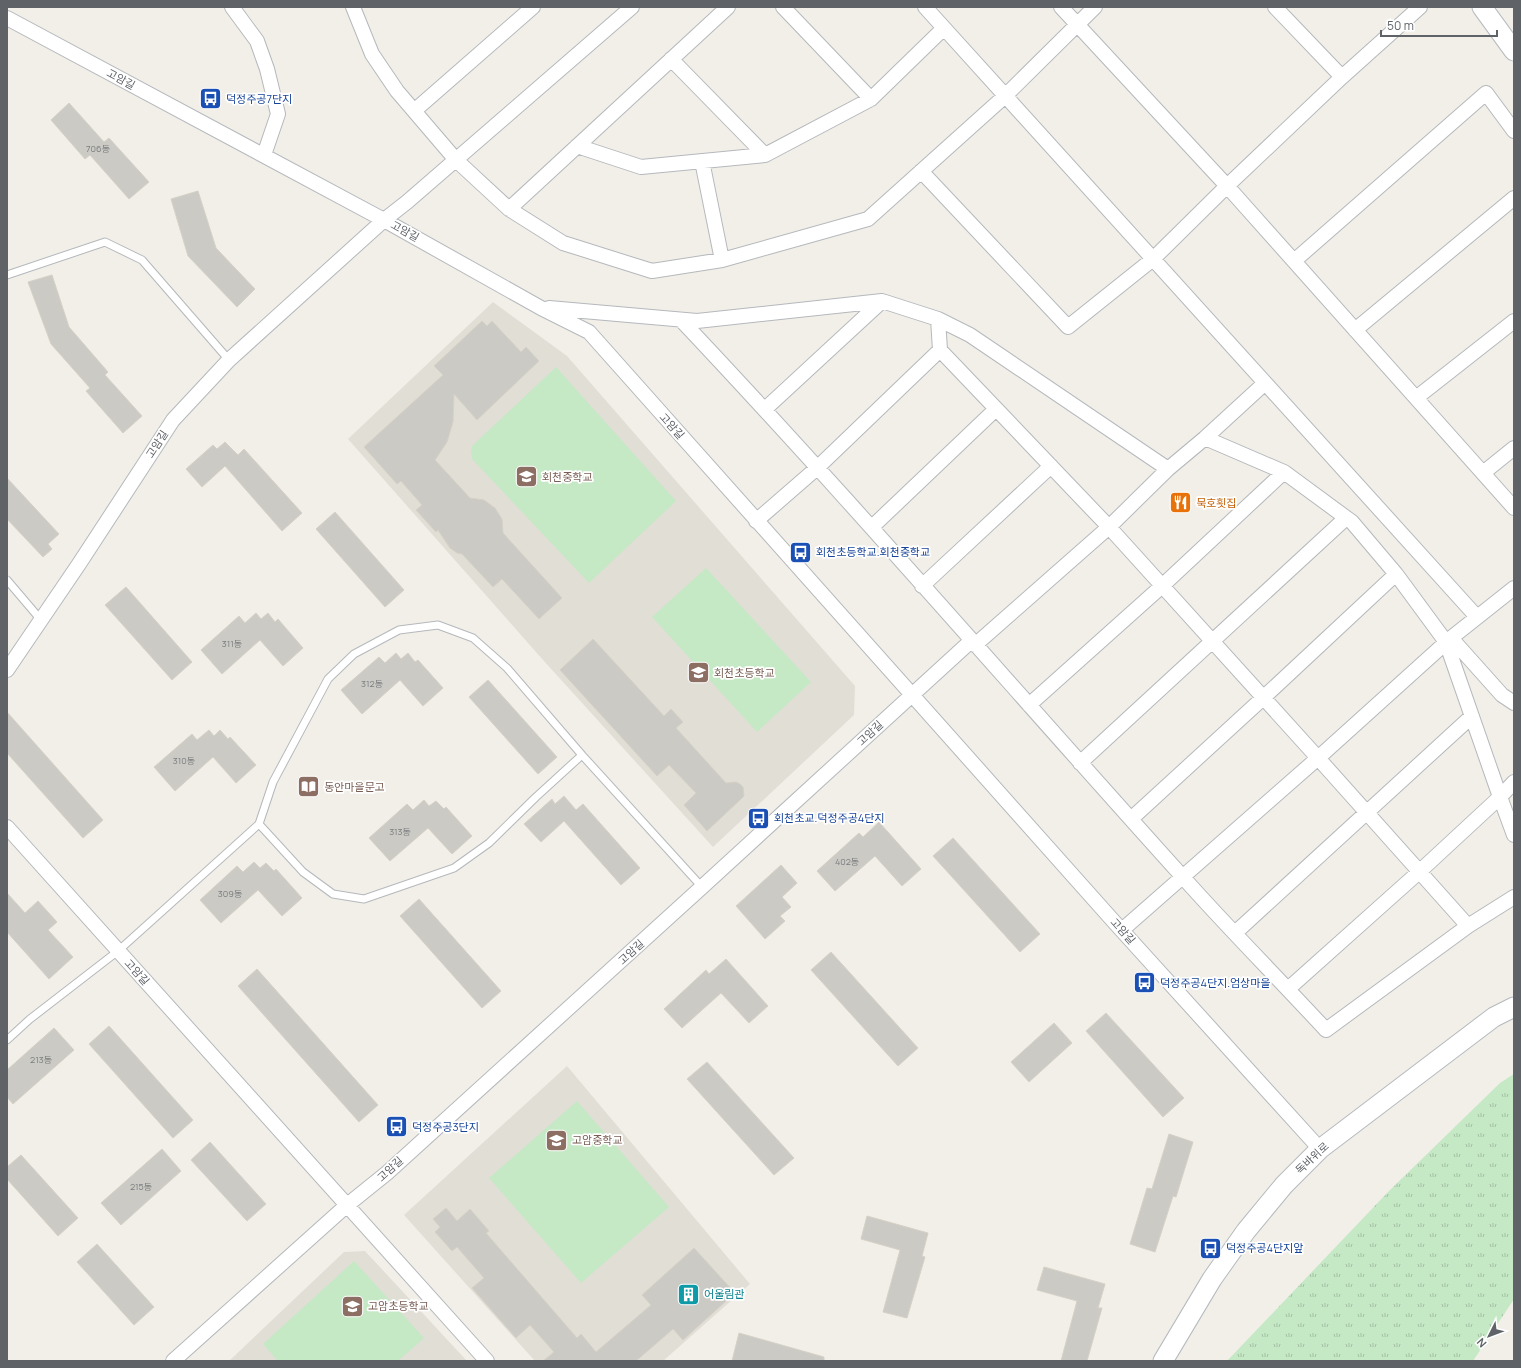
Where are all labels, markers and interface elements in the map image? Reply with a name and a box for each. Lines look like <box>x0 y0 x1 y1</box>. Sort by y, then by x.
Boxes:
scale bar <box>1381 12 1497 38</box>
text: 50 m <box>1387 17 1414 34</box>
street label: 고암길 <box>104 65 138 92</box>
bus stop icon: 덕정주공7단지 <box>197 86 223 112</box>
place label: 덕정주공7단지 <box>226 91 292 106</box>
house number: 706동 <box>86 142 110 155</box>
street label: 고암길 <box>388 217 422 244</box>
street label: 고암길 <box>657 409 688 442</box>
street label: 고암길 <box>142 427 171 461</box>
school or university icon: 회천중학교 <box>514 464 540 490</box>
place label: 회천중학교 <box>542 469 593 484</box>
restaurant icon: 묵호횟집 <box>1168 490 1194 516</box>
place label: 묵호횟집 <box>1196 495 1236 510</box>
bus stop icon: 회천초등학교.회천중학교 <box>788 539 814 565</box>
place label: 회천초등학교.회천중학교 <box>816 544 930 559</box>
house number: 311동 <box>222 637 242 650</box>
school or university icon: 회천초등학교 <box>686 660 712 686</box>
place label: 회천초등학교 <box>714 665 775 680</box>
house number: 312동 <box>361 677 383 690</box>
street label: 고암길 <box>853 717 886 748</box>
house number: 310동 <box>173 754 195 767</box>
library icon: 동안마을문고 <box>296 774 322 800</box>
place label: 동안마을문고 <box>324 779 385 794</box>
bus stop icon: 회천초교.덕정주공4단지 <box>746 805 772 831</box>
place label: 회천초교.덕정주공4단지 <box>774 810 884 825</box>
house number: 313동 <box>389 825 411 838</box>
house number: 402동 <box>835 855 859 868</box>
house number: 309동 <box>218 887 242 900</box>
street label: 고암길 <box>1108 914 1139 947</box>
street label: 고암길 <box>614 936 647 967</box>
street label: 고암길 <box>122 955 153 988</box>
bus stop icon: 덕정주공4단지.엄상마을 <box>1131 970 1157 996</box>
place label: 덕정주공4단지.엄상마을 <box>1160 975 1270 990</box>
house number: 213동 <box>30 1053 52 1066</box>
bus stop icon: 덕정주공3단지 <box>383 1114 409 1140</box>
place label: 덕정주공3단지 <box>412 1119 479 1134</box>
school or university icon: 고암중학교 <box>544 1127 570 1153</box>
place label: 고암중학교 <box>572 1132 623 1147</box>
street label: 독바위로 <box>1292 1138 1332 1177</box>
street label: 고암길 <box>373 1153 406 1184</box>
house number: 215동 <box>130 1180 152 1193</box>
bus stop icon: 덕정주공4단지앞 <box>1197 1235 1223 1261</box>
place label: 덕정주공4단지앞 <box>1226 1240 1303 1255</box>
building icon: 어울림관 <box>676 1281 702 1307</box>
place label: 어울림관 <box>704 1286 744 1301</box>
school or university icon: 고암초등학교 <box>339 1293 365 1319</box>
place label: 고암초등학교 <box>368 1298 429 1313</box>
north arrow <box>1469 1316 1509 1356</box>
text: N <box>1473 1335 1489 1351</box>

